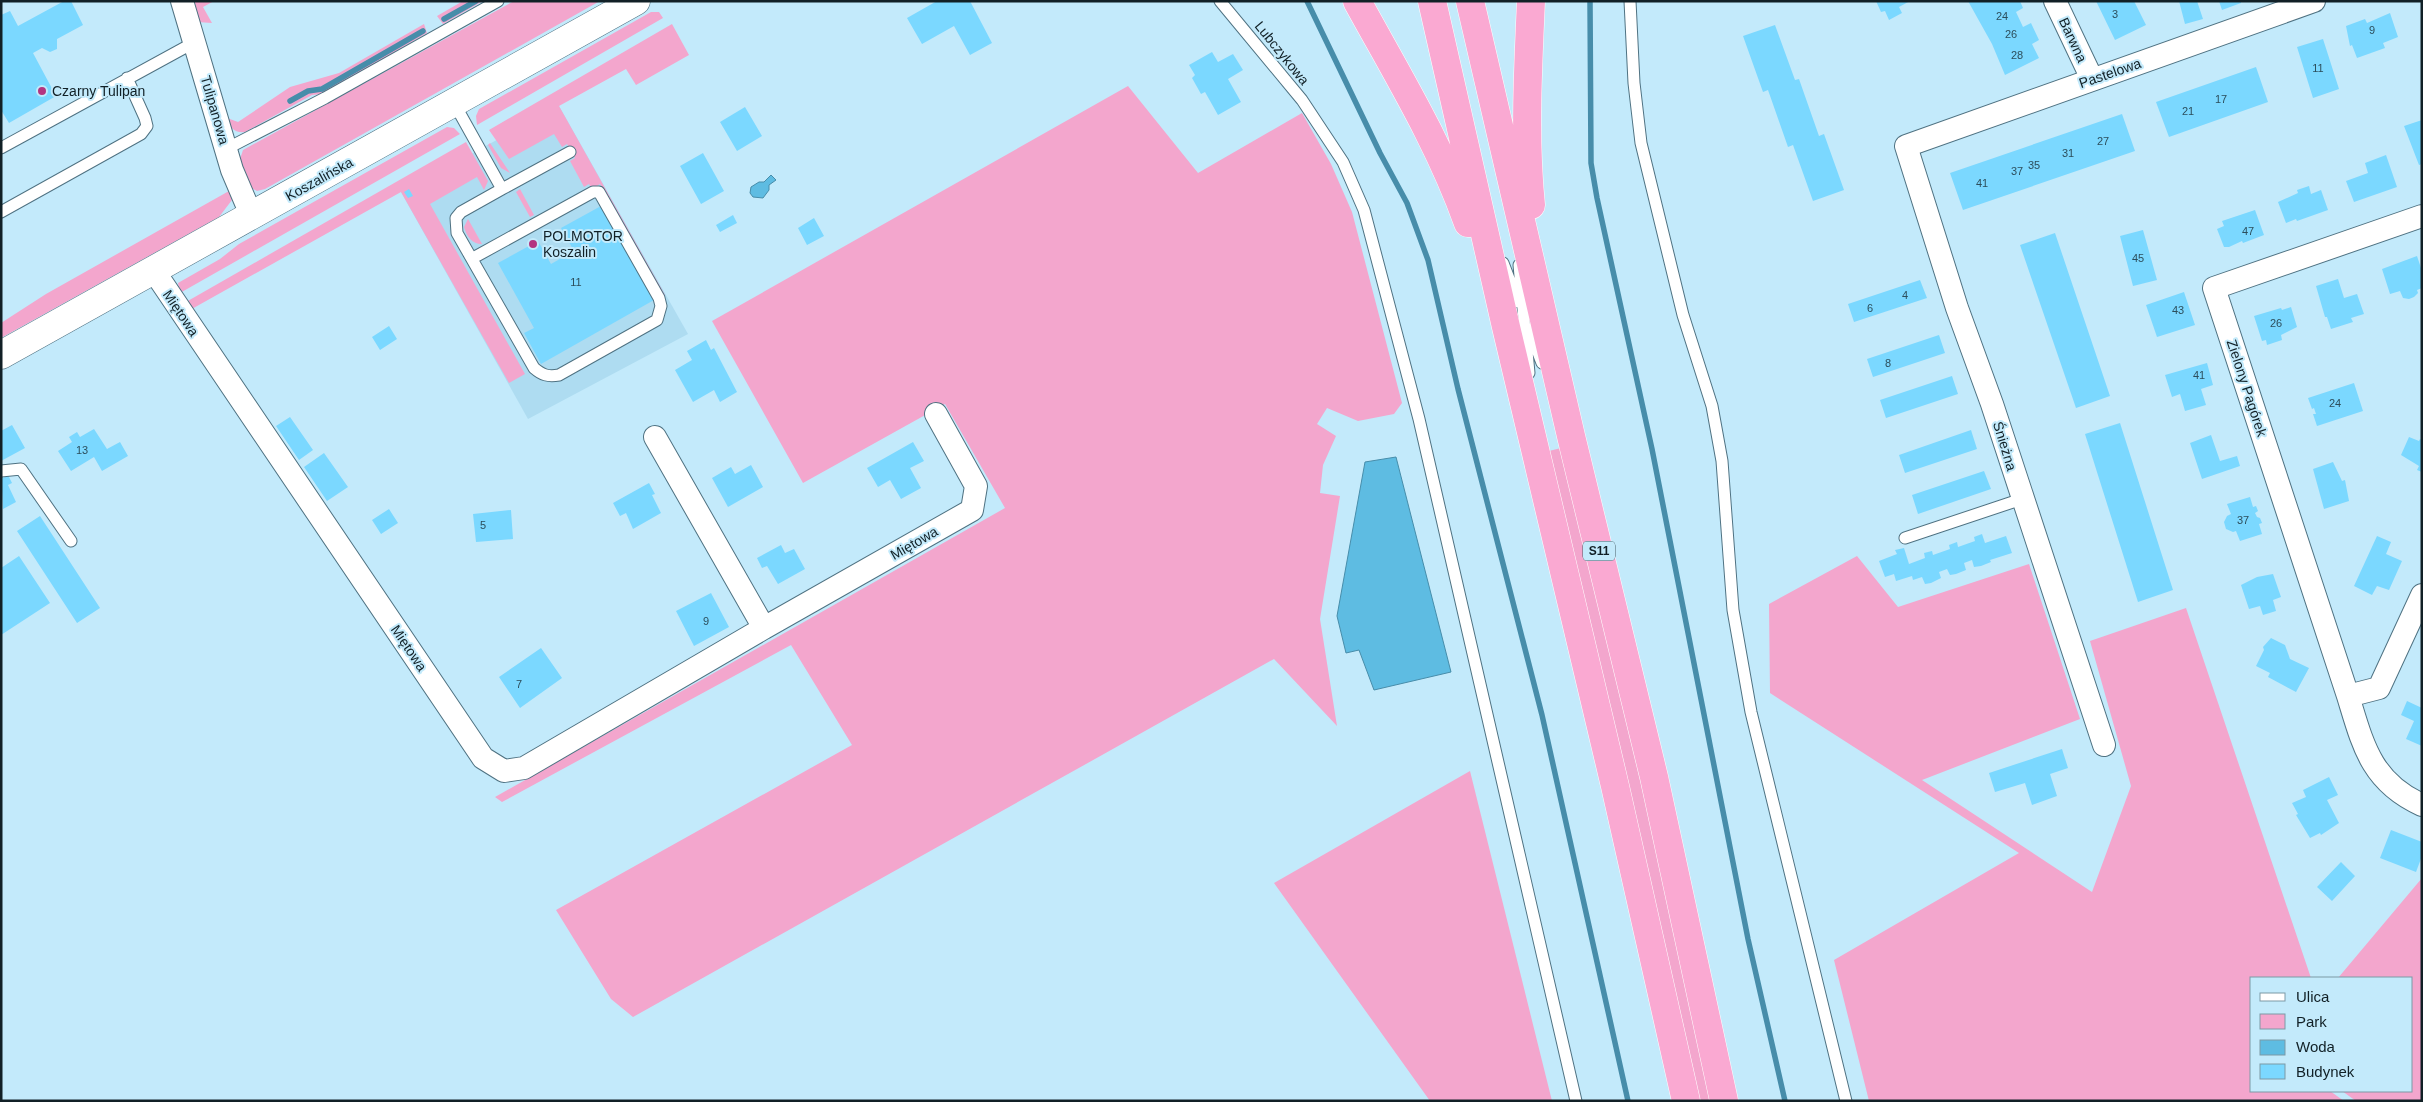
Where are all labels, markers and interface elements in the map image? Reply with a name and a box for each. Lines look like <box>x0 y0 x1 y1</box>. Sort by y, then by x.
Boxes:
house number: 3 <box>2112 8 2118 20</box>
house number: 24 <box>1996 10 2008 22</box>
street label: Barwna <box>2056 15 2090 65</box>
street label: Lubczykowa <box>1252 18 1313 88</box>
house number: 9 <box>2369 24 2375 36</box>
house number: 26 <box>2005 28 2017 40</box>
house number: 28 <box>2011 49 2023 61</box>
street label: Pastelowa <box>2077 55 2143 91</box>
house number: 11 <box>2312 62 2324 74</box>
street label: Tulipanowa <box>198 74 233 147</box>
place label: Czarny Tulipan <box>52 83 145 99</box>
marker: Czarny Tulipan <box>36 85 48 97</box>
house number: 17 <box>2215 93 2227 105</box>
house number: 21 <box>2182 105 2194 117</box>
house number: 27 <box>2097 135 2109 147</box>
house number: 31 <box>2062 147 2074 159</box>
street label: Koszalińska <box>282 154 356 204</box>
house number: 35 <box>2028 159 2040 171</box>
house number: 37 <box>2011 165 2023 177</box>
house number: 41 <box>1976 177 1988 189</box>
house number: 47 <box>2242 225 2254 237</box>
place label: POLMOTOR Koszalin <box>543 228 623 260</box>
marker: POLMOTOR Koszalin <box>527 238 539 250</box>
house number: 45 <box>2132 252 2144 264</box>
house number: 11 <box>570 276 582 288</box>
street label: Miętowa <box>160 287 202 339</box>
house number: 4 <box>1902 289 1908 301</box>
house number: 6 <box>1867 302 1873 314</box>
house number: 43 <box>2172 304 2184 316</box>
house number: 26 <box>2270 317 2282 329</box>
street label: Zielony Pagórek <box>2224 337 2271 440</box>
house number: 8 <box>1885 357 1891 369</box>
house number: 41 <box>2193 369 2205 381</box>
house number: 24 <box>2329 397 2341 409</box>
street label: Śnieżna <box>1990 419 2021 473</box>
house number: 13 <box>76 444 88 456</box>
house number: 37 <box>2237 514 2249 526</box>
house number: 5 <box>480 519 486 531</box>
street label: Miętowa <box>887 523 941 563</box>
road number: S11 <box>1583 542 1615 560</box>
house number: 9 <box>703 615 709 627</box>
street label: Miętowa <box>388 622 430 674</box>
house number: 7 <box>516 678 522 690</box>
legend <box>2250 977 2413 1092</box>
text: Ulica <box>2296 988 2330 1005</box>
text: Park <box>2296 1013 2327 1030</box>
text: Woda <box>2296 1038 2336 1055</box>
text: Budynek <box>2296 1063 2355 1080</box>

